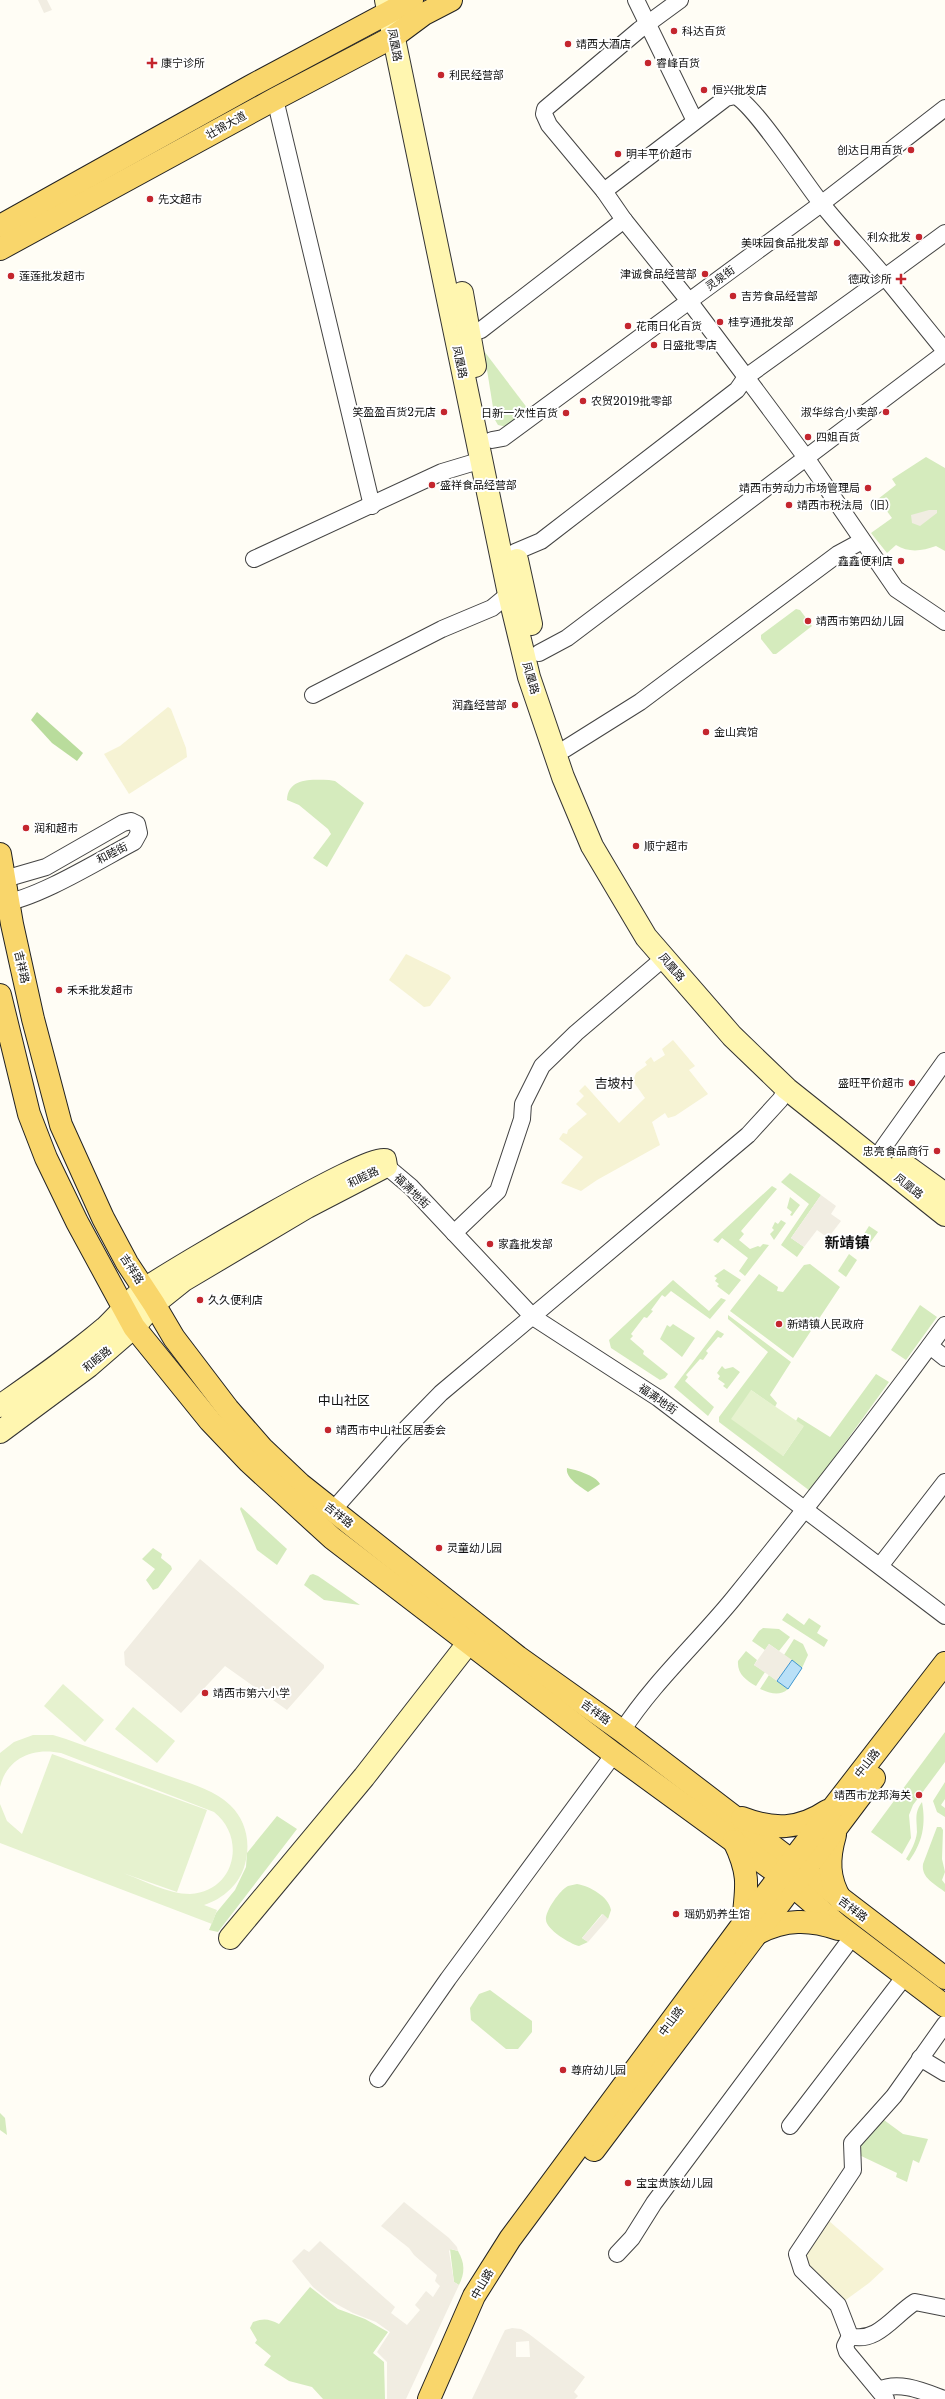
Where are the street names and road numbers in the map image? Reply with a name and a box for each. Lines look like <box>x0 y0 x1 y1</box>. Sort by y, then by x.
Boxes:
street label: 凤凰路 <box>385 27 405 63</box>
street label: 壮锦大道 <box>203 108 249 142</box>
street label: 灵泉街 <box>703 263 737 293</box>
street label: 凤凰路 <box>450 344 470 380</box>
street label: 凤凰路 <box>520 660 542 696</box>
street label: 和睦街 <box>94 839 130 867</box>
street label: 吉祥路 <box>11 949 33 985</box>
street label: 凤凰路 <box>656 950 688 984</box>
street label: 和睦路 <box>345 1163 381 1191</box>
street label: 凤凰路 <box>892 1170 926 1202</box>
street label: 福满地街 <box>391 1171 433 1211</box>
street label: 吉祥路 <box>117 1251 147 1287</box>
street label: 和睦路 <box>80 1343 114 1375</box>
street label: 福满地街 <box>636 1381 680 1417</box>
street label: 吉祥路 <box>322 1499 356 1531</box>
street label: 吉祥路 <box>579 1697 613 1727</box>
street label: 中山路 <box>851 1746 883 1780</box>
street label: 吉祥路 <box>836 1893 870 1925</box>
street label: 中山路 <box>656 2004 686 2038</box>
street label: 中山路 <box>468 2266 496 2302</box>

